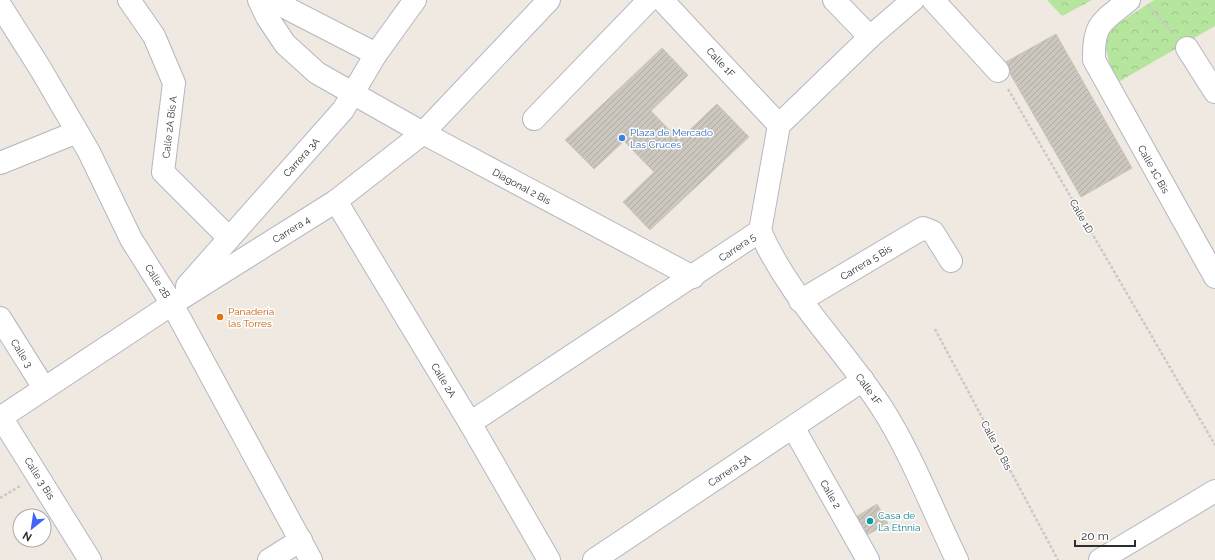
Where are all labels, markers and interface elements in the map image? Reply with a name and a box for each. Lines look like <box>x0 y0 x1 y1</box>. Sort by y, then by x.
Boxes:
street label: Calle 1F <box>704 45 737 79</box>
street label: Calle 2A Bis A <box>160 95 179 159</box>
place label: Plaza de Mercado Las Cruces <box>630 127 713 150</box>
marker: Plaza de Mercado Las Cruces <box>617 133 627 143</box>
street label: Carrera 3A <box>281 135 322 179</box>
street label: Calle 1C Bis <box>1136 143 1171 195</box>
street label: Diagonal 2 Bis <box>491 166 553 207</box>
street label: Calle 1D <box>1067 197 1096 235</box>
street label: Carrera 4 <box>271 213 312 245</box>
street label: Carrera 5 <box>717 231 758 264</box>
street label: Carrera 5 Bis <box>838 243 894 282</box>
street label: Calle 2B <box>143 262 172 301</box>
place label: Panadería las Torres <box>228 306 274 329</box>
marker: Panadería las Torres <box>215 312 225 322</box>
street label: Calle 3 <box>9 337 35 370</box>
street label: Calle 2A <box>429 361 458 400</box>
street label: Calle 1F <box>853 371 884 407</box>
street label: Calle 1D Bis <box>979 419 1014 472</box>
street label: Carrera 5A <box>706 452 753 489</box>
street label: Calle 3 Bis <box>22 455 57 502</box>
street label: Calle 2 <box>818 478 843 511</box>
north arrow <box>12 508 52 548</box>
place label: Casa de La Etnnia <box>878 510 920 533</box>
marker: Casa de La Etnnia <box>865 516 875 526</box>
scale bar <box>1075 522 1135 548</box>
text: N <box>20 528 34 544</box>
text: 20 m <box>1081 529 1109 543</box>

